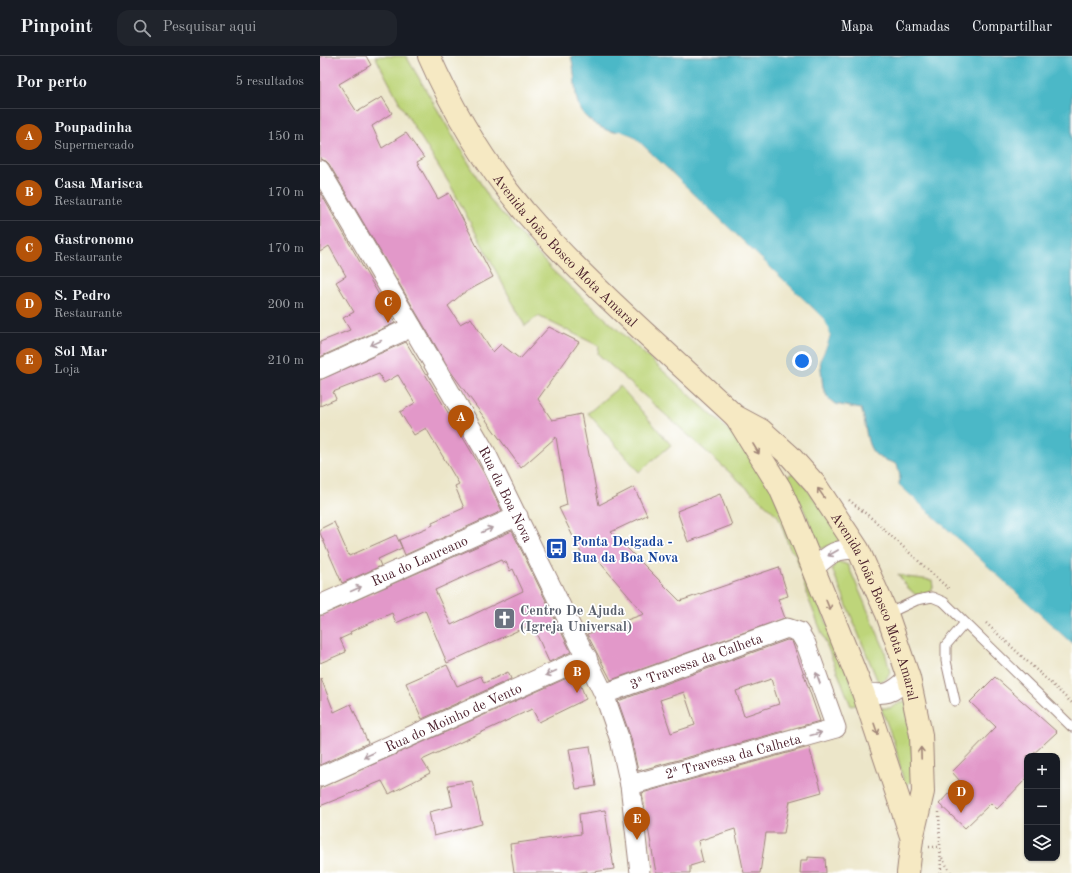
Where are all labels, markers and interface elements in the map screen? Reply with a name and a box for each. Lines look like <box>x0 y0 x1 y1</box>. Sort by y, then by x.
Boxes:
search box <box>117 10 397 46</box>
icon: search <box>131 17 153 39</box>
text: Pinpoint <box>20 18 93 37</box>
text: Pesquisar aqui <box>163 20 256 35</box>
text: Mapa <box>840 20 873 34</box>
text: Camadas <box>895 20 950 34</box>
text: Compartilhar <box>972 20 1052 34</box>
text: Por perto <box>16 74 87 91</box>
text: 5 resultados <box>236 75 304 88</box>
text: Poupadinha <box>54 121 132 136</box>
text: A <box>24 130 34 143</box>
text: 150 m <box>267 130 304 143</box>
text: Supermercado <box>54 139 134 152</box>
street label: Avenida João Bosco Mota Amaral <box>490 171 640 330</box>
text: Casa Marisca <box>54 177 143 192</box>
text: B <box>24 186 34 199</box>
text: 170 m <box>267 186 304 199</box>
text: Restaurante <box>54 195 122 208</box>
text: Gastronomo <box>54 233 134 248</box>
text: C <box>25 242 33 255</box>
text: 170 m <box>267 242 304 255</box>
text: Restaurante <box>54 251 122 264</box>
text: S. Pedro <box>54 289 111 304</box>
pin: C <box>375 290 401 323</box>
text: D <box>24 298 34 311</box>
text: 200 m <box>267 298 304 311</box>
text: Restaurante <box>54 307 122 320</box>
one-way arrow <box>371 340 383 347</box>
text: Sol Mar <box>54 345 107 360</box>
your location <box>792 351 812 371</box>
text: E <box>25 354 33 367</box>
text: 210 m <box>267 354 304 367</box>
text: Loja <box>54 363 80 376</box>
pin: A <box>448 405 474 438</box>
one-way arrow <box>752 443 760 455</box>
street label: Rua da Boa Nova <box>476 444 535 545</box>
one-way arrow <box>817 487 825 498</box>
street label: Avenida João Bosco Mota Amaral <box>828 510 920 702</box>
one-way arrow <box>480 526 492 533</box>
street label: Rua do Laureano <box>370 534 470 589</box>
place label: Ponta Delgada - Rua da Boa Nova <box>572 535 678 565</box>
bus stop icon: Ponta Delgada - Rua da Boa Nova <box>544 536 570 562</box>
one-way arrow <box>827 549 839 557</box>
one-way arrow <box>349 585 361 592</box>
one-way arrow <box>824 598 832 610</box>
place label: Centro De Ajuda (Igreja Universal) <box>520 604 632 634</box>
church icon: Centro De Ajuda (Igreja Universal) <box>491 605 517 631</box>
street label: 3ª Travessa da Calheta <box>628 631 765 692</box>
pin: B <box>564 660 590 693</box>
one-way arrow <box>546 670 558 677</box>
one-way arrow <box>814 672 821 685</box>
street label: Rua do Moinho de Vento <box>383 681 524 755</box>
one-way arrow <box>872 723 880 735</box>
one-way arrow <box>809 729 822 737</box>
street label: 2ª Travessa da Calheta <box>664 732 803 782</box>
one-way arrow <box>918 747 925 760</box>
one-way arrow <box>363 752 375 759</box>
map controls <box>1024 753 1060 861</box>
button: + <box>1024 753 1060 789</box>
pin: D <box>948 780 974 813</box>
button: − <box>1024 789 1060 825</box>
pin: E <box>624 807 650 840</box>
button: layers <box>1024 825 1060 861</box>

